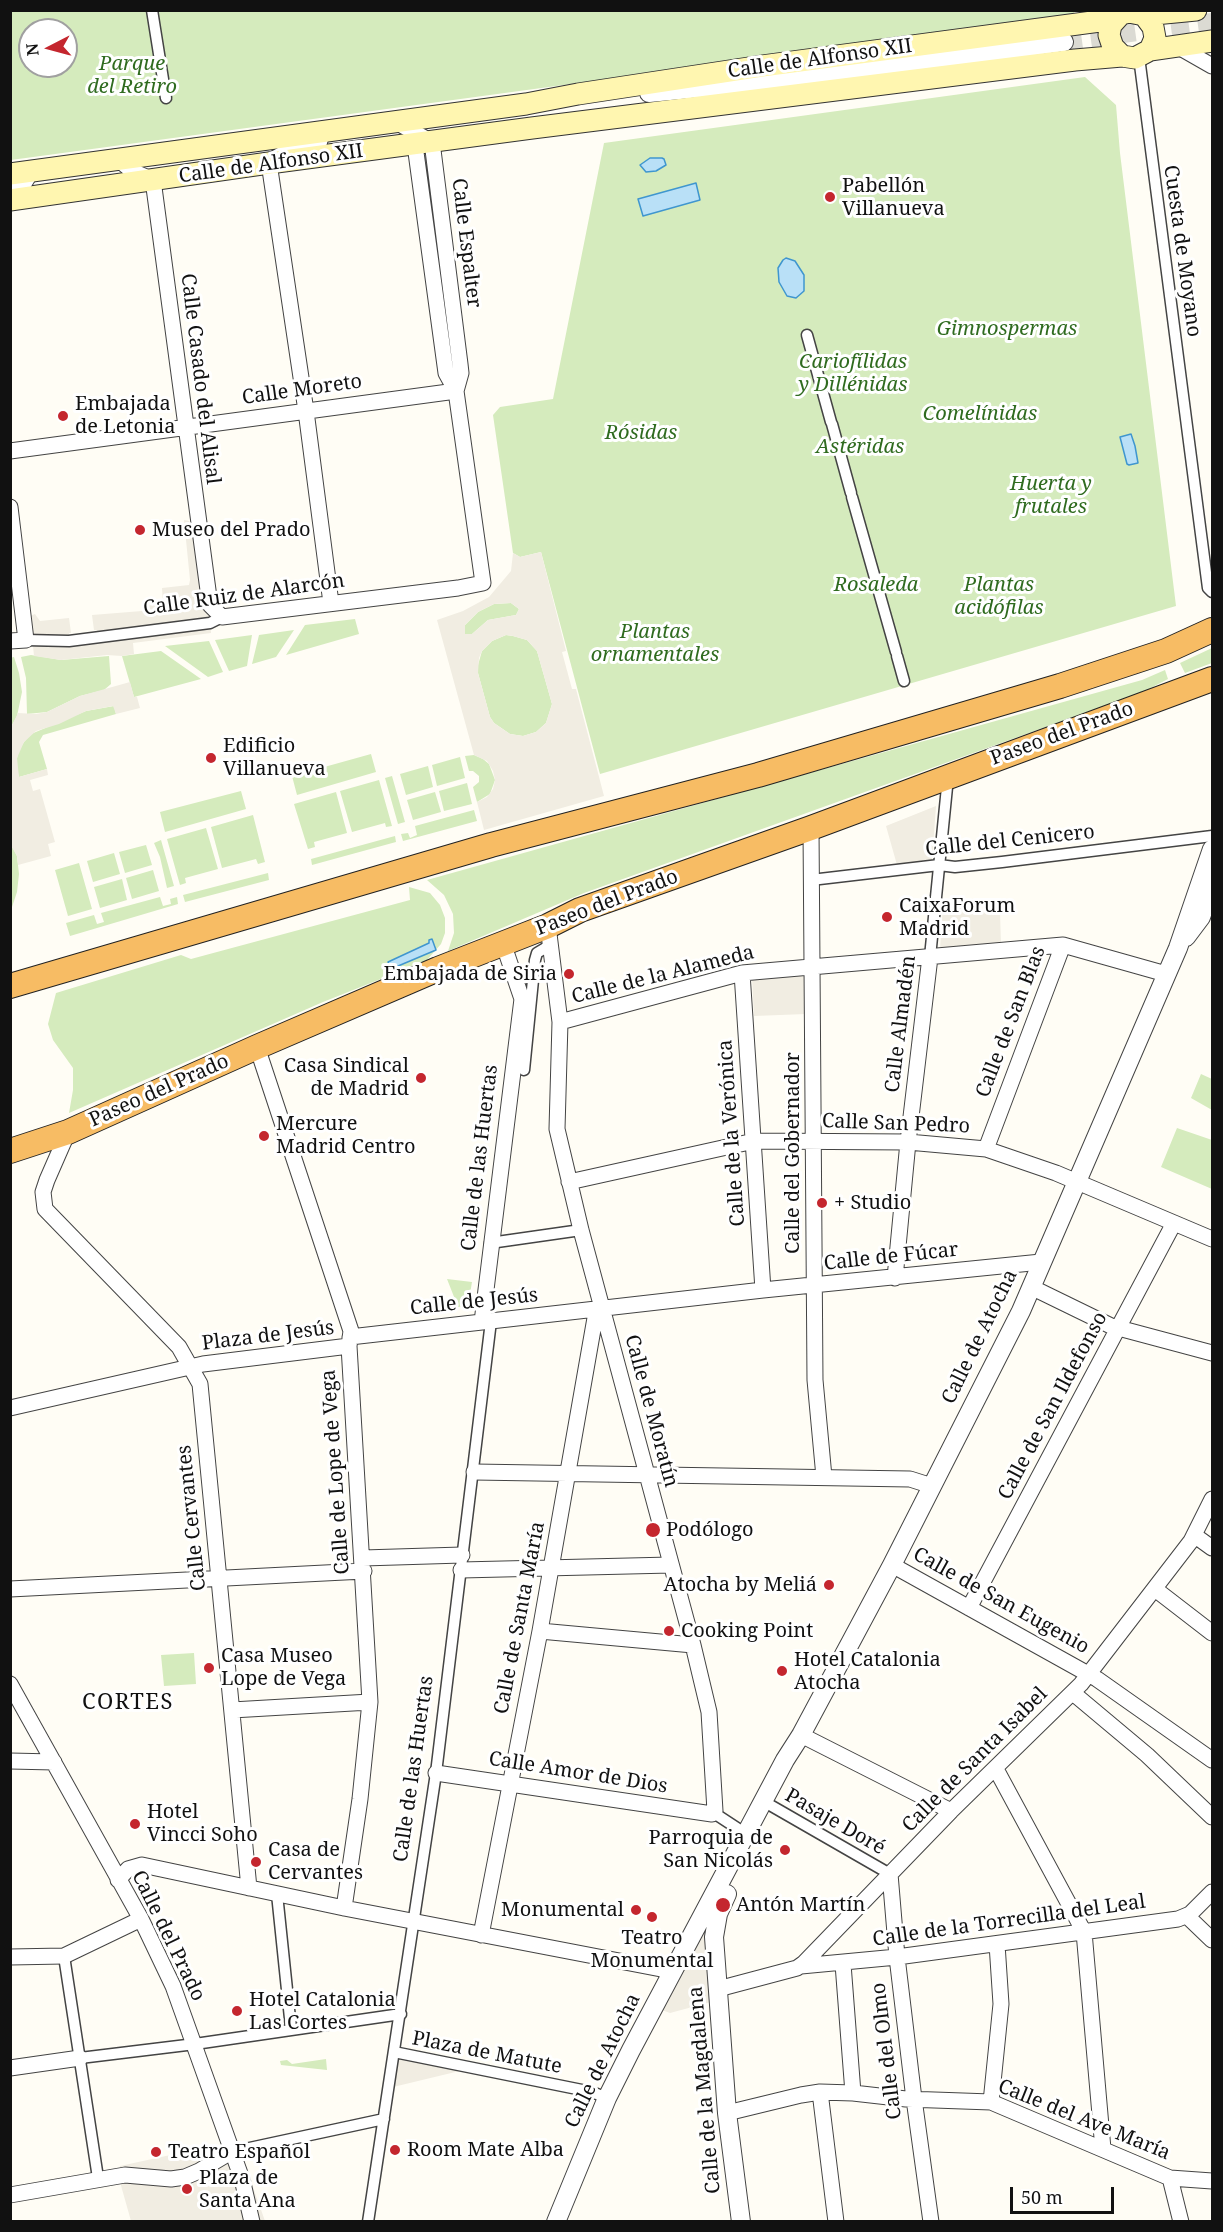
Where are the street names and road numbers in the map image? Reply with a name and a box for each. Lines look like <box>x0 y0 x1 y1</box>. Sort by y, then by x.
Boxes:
street label: Calle de Alfonso XII <box>726 34 914 84</box>
street label: Calle de Alfonso XII <box>177 139 365 189</box>
street label: Cuesta de Moyano <box>1158 164 1206 338</box>
street label: Calle Espalter <box>446 177 486 309</box>
street label: Calle Casado del Alisal <box>175 272 225 486</box>
street label: Calle Moreto <box>240 370 364 410</box>
street label: Calle Ruiz de Alarcón <box>142 569 346 621</box>
street label: Paseo del Prado <box>987 697 1137 771</box>
street label: Calle del Cenicero <box>924 820 1096 862</box>
street label: Paseo del Prado <box>533 865 681 941</box>
street label: Calle de la Alameda <box>569 941 757 1009</box>
street label: Calle de San Blas <box>971 943 1051 1101</box>
street label: Calle Almadén <box>881 954 921 1094</box>
street label: Calle de la Verónica <box>714 1039 750 1227</box>
street label: Paseo del Prado <box>85 1049 233 1133</box>
street label: Calle del Gobernador <box>781 1052 805 1254</box>
street label: Calle de las Huertas <box>457 1063 503 1253</box>
street label: Calle San Pedro <box>822 1109 970 1139</box>
street label: Calle de Fúcar <box>823 1238 959 1276</box>
street label: Calle de Atocha <box>937 1266 1023 1408</box>
street label: Calle de Jesús <box>409 1283 539 1321</box>
street label: Calle de San Ildefonso <box>993 1308 1113 1504</box>
street label: Plaza de Jesús <box>201 1316 335 1356</box>
street label: Calle de Moratín <box>619 1332 683 1490</box>
street label: Calle de Lope de Vega <box>317 1369 355 1575</box>
street label: Calle Cervantes <box>172 1444 212 1592</box>
street label: Calle de Santa María <box>490 1520 550 1716</box>
street label: Calle de San Eugenio <box>909 1543 1093 1659</box>
street label: Calle de las Huertas <box>389 1674 439 1864</box>
street label: Calle de Santa Isabel <box>897 1682 1053 1838</box>
street label: Calle Amor de Dios <box>487 1747 669 1799</box>
street label: Pasaje Doré <box>781 1784 889 1860</box>
street label: Calle del Prado <box>126 1867 210 2005</box>
street label: Calle de la Torrecilla del Leal <box>871 1890 1147 1952</box>
street label: Calle del Olmo <box>867 1981 907 2121</box>
street label: Calle de la Magdalena <box>684 1985 726 2195</box>
street label: Calle de Atocha <box>560 1990 646 2132</box>
street label: Plaza de Matute <box>410 2027 564 2079</box>
street label: Calle del Ave María <box>994 2074 1174 2166</box>

